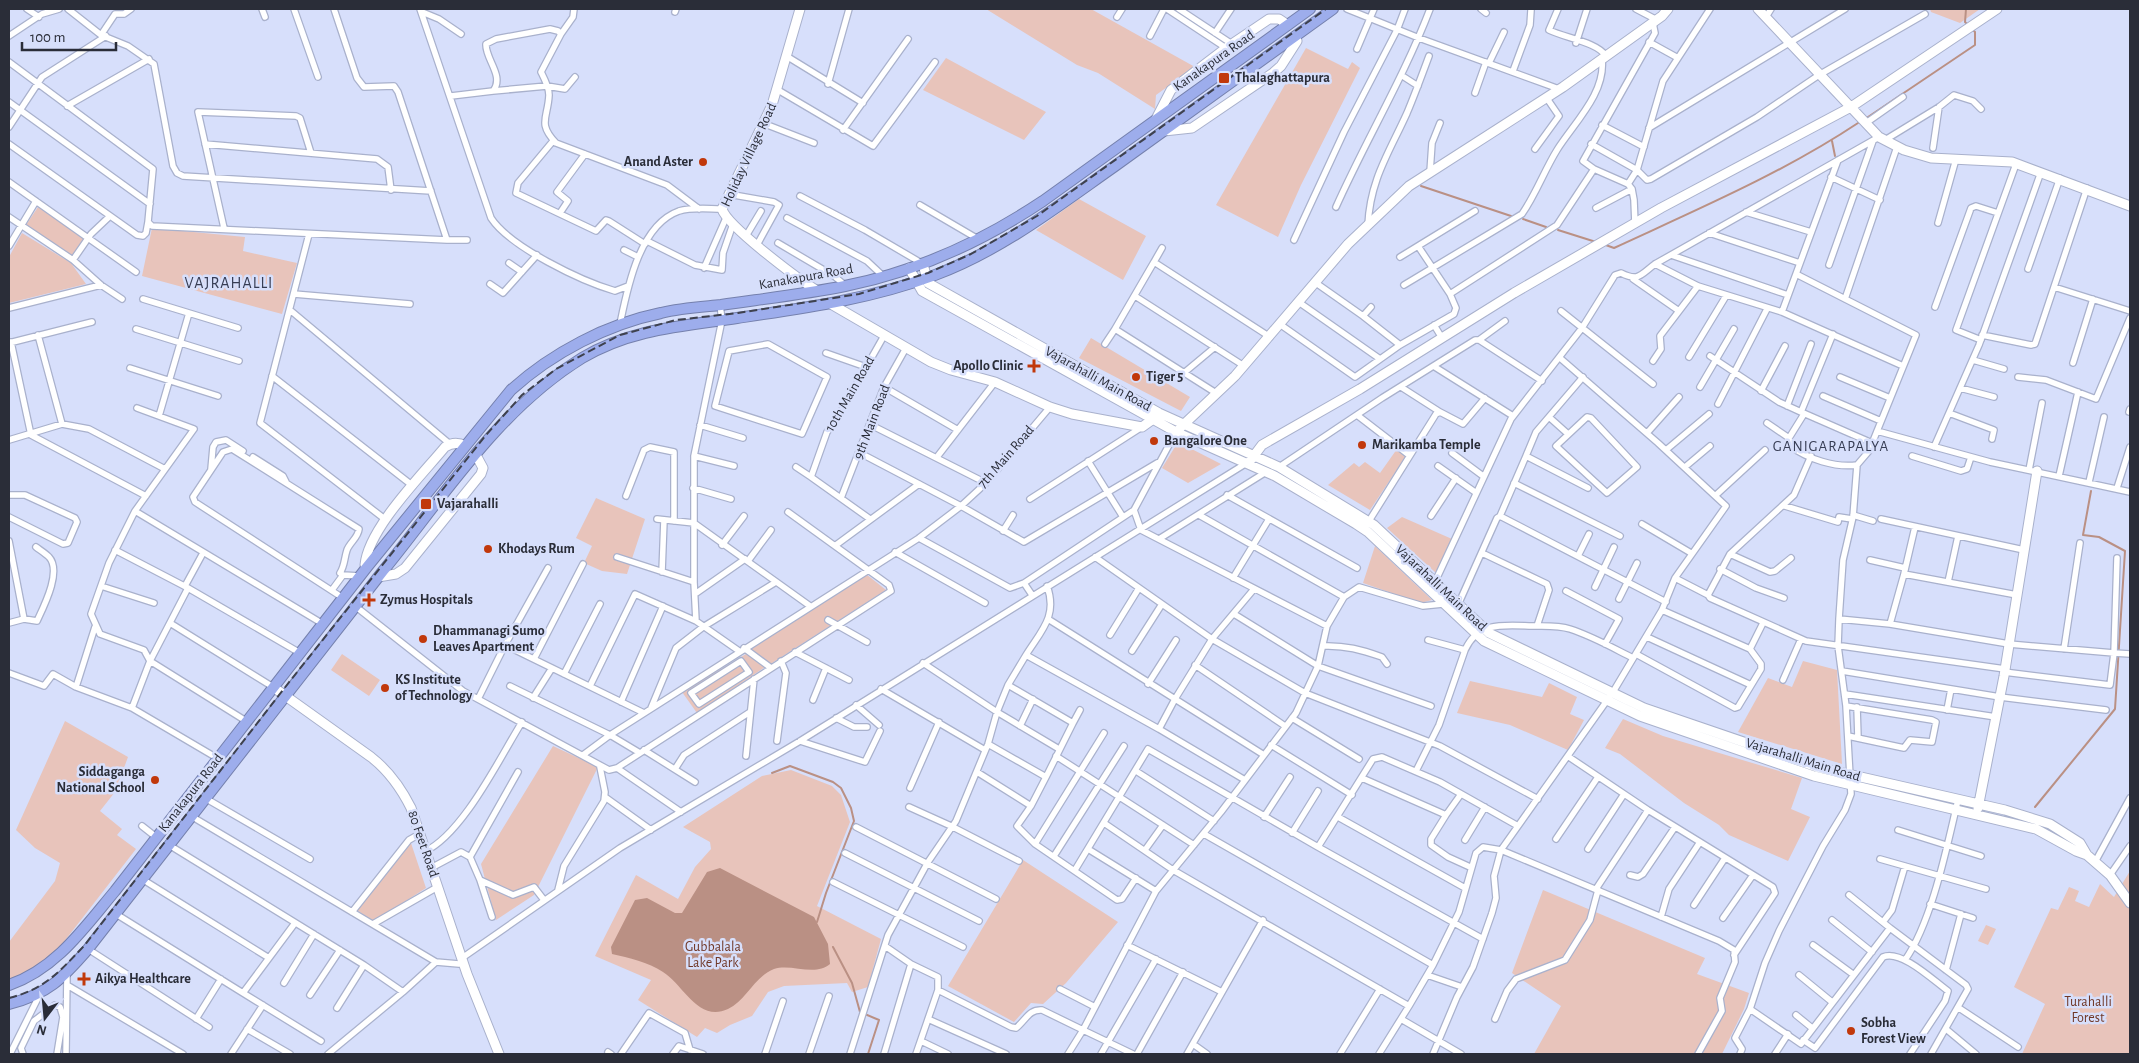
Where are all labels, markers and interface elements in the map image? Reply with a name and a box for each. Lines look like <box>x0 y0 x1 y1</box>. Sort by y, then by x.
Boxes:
scale bar <box>22 20 116 52</box>
street label: Kanakapura Road <box>1171 28 1257 94</box>
text: 100 m <box>30 30 65 45</box>
marker: Thalaghattapura <box>1217 71 1231 85</box>
place label: Thalaghattapura <box>1235 71 1330 85</box>
street label: Holiday Village Road <box>719 101 779 209</box>
place label: Anand Aster <box>624 155 693 169</box>
marker: Anand Aster <box>697 156 709 168</box>
street label: Kanakapura Road <box>758 262 854 292</box>
district label: VAJRAHALLI <box>185 275 273 291</box>
street label: Vajarahalli Main Road <box>1043 344 1153 414</box>
street label: 10th Main Road <box>823 354 877 434</box>
place label: Apollo Clinic <box>953 359 1024 373</box>
marker: Apollo Clinic <box>1027 359 1041 373</box>
place label: Tiger 5 <box>1146 370 1183 384</box>
marker: Tiger 5 <box>1130 371 1142 383</box>
street label: 9th Main Road <box>851 383 893 461</box>
street label: 7th Main Road <box>975 423 1037 491</box>
place label: Bangalore One <box>1164 434 1247 448</box>
marker: Bangalore One <box>1148 435 1160 447</box>
place label: Marikamba Temple <box>1372 438 1481 452</box>
marker: Marikamba Temple <box>1356 439 1368 451</box>
district label: GANIGARAPALYA <box>1773 439 1889 454</box>
marker: Vajarahalli <box>419 497 433 511</box>
place label: Vajarahalli <box>437 497 498 511</box>
place label: Khodays Rum <box>498 542 575 556</box>
street label: Vajarahalli Main Road <box>1393 542 1489 634</box>
marker: Khodays Rum <box>482 543 494 555</box>
marker: Zymus Hospitals <box>362 593 376 607</box>
place label: Zymus Hospitals <box>380 593 473 607</box>
place label: Dhammanagi Sumo Leaves Apartment <box>433 624 545 654</box>
marker: Dhammanagi Sumo Leaves Apartment <box>417 633 429 645</box>
place label: KS Institute of Technology <box>395 673 473 703</box>
marker: KS Institute of Technology <box>379 682 391 694</box>
street label: Vajarahalli Main Road <box>1744 736 1862 784</box>
street label: Kanakapura Road <box>156 751 226 835</box>
place label: Siddaganga National School <box>57 765 145 795</box>
marker: Siddaganga National School <box>149 774 161 786</box>
street label: 80 Feet Road <box>405 809 441 879</box>
park label: Gubbalala Lake Park <box>685 940 742 970</box>
marker: Aikya Healthcare <box>77 972 91 986</box>
place label: Aikya Healthcare <box>95 972 191 986</box>
north arrow <box>20 993 70 1043</box>
park label: Turahalli Forest <box>2064 995 2112 1025</box>
place label: Sobha Forest View <box>1861 1016 1926 1046</box>
text: N <box>35 1021 48 1038</box>
marker: Sobha Forest View <box>1845 1025 1857 1037</box>

